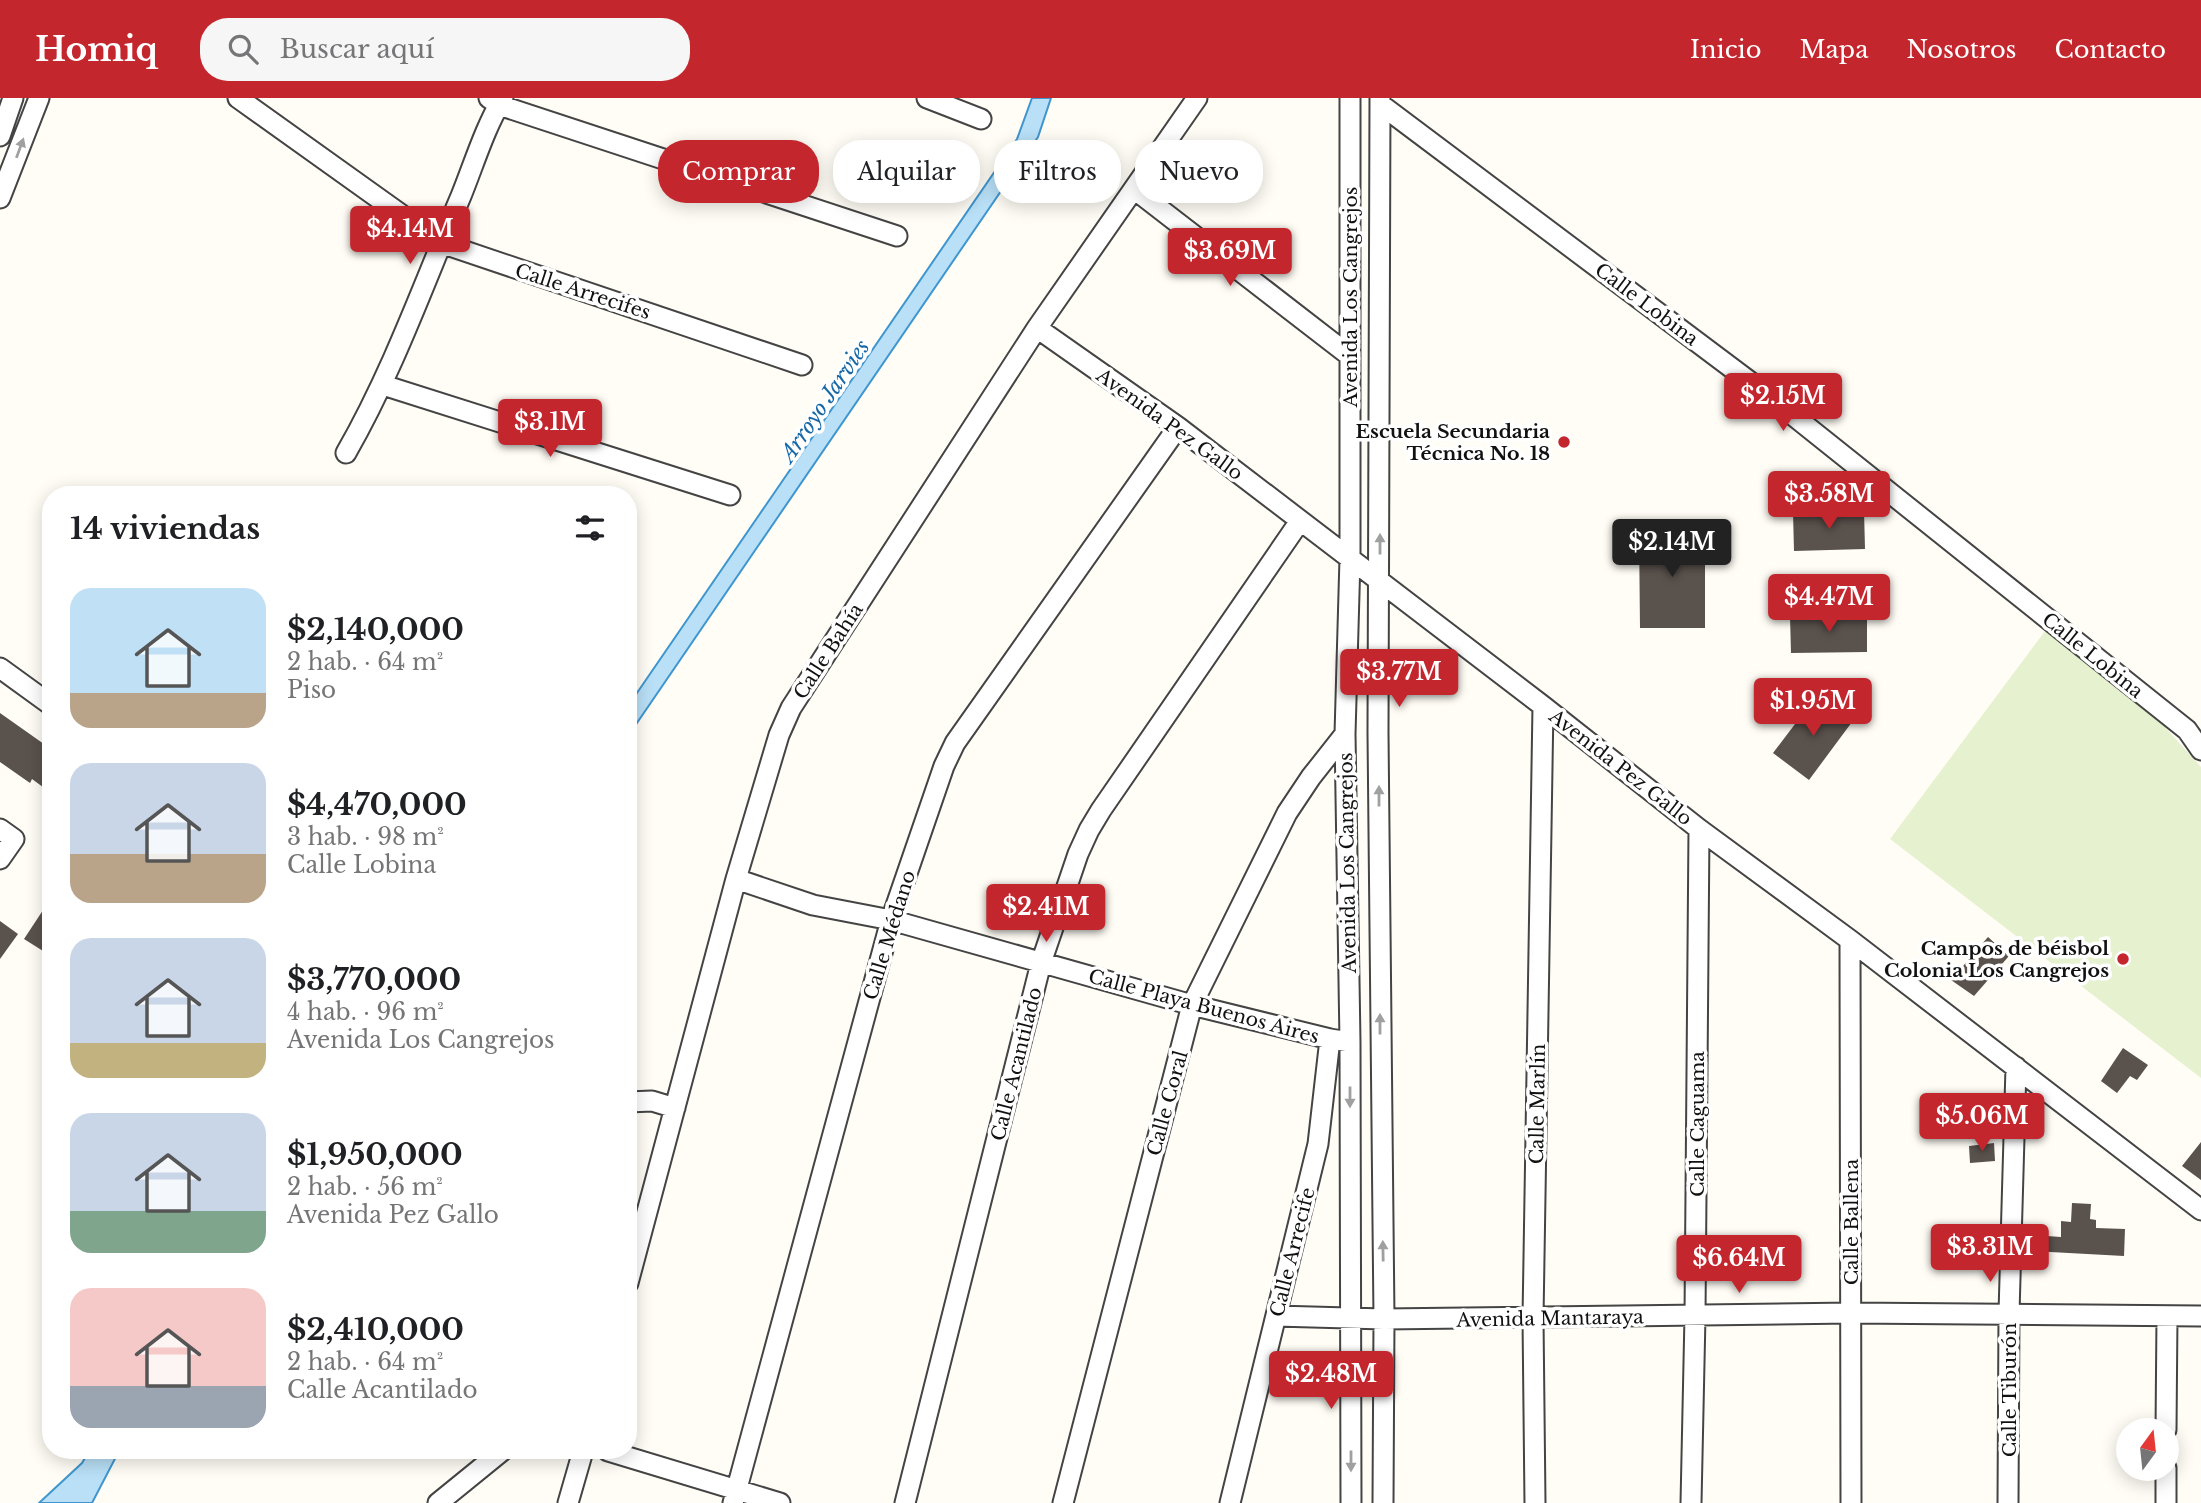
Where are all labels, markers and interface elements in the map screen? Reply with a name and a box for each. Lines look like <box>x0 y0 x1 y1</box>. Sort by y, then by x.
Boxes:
search box <box>200 18 690 81</box>
text: Homiq <box>35 29 158 70</box>
icon: search <box>224 30 262 68</box>
text: Buscar aquí <box>280 33 434 65</box>
text: Inicio <box>1690 35 1761 64</box>
text: Mapa <box>1799 35 1868 64</box>
text: Nosotros <box>1906 35 2017 64</box>
text: Contacto <box>2055 35 2166 64</box>
one-way arrow <box>15 138 26 159</box>
chip: Comprar <box>658 140 819 203</box>
chip: Alquilar <box>833 140 980 203</box>
chip: Filtros <box>994 140 1121 203</box>
chip: Nuevo <box>1135 140 1263 203</box>
street label: Avenida Los Cangrejos <box>1339 187 1362 408</box>
pin: $4.14M <box>353 206 467 266</box>
text: $4.14M <box>366 215 454 243</box>
pin: $3.69M <box>1173 228 1287 288</box>
text: $3.69M <box>1184 237 1276 265</box>
street label: Calle Lobina <box>1591 258 1703 351</box>
street label: Calle Arrecifes <box>512 259 653 324</box>
water label: Arroyo Jarvies <box>773 335 875 469</box>
street label: Avenida Pez Gallo <box>1091 363 1247 485</box>
pin: $2.15M <box>1726 374 1840 433</box>
text: $2.15M <box>1740 382 1826 410</box>
pin: $3.1M <box>501 400 599 459</box>
text: $3.1M <box>514 408 586 436</box>
place label: Escuela Secundaria Técnica No. 18 <box>1356 420 1550 465</box>
marker: Escuela Secundaria Técnica No. 18 <box>1556 434 1572 450</box>
pin: $3.58M <box>1772 472 1886 531</box>
text: $3.58M <box>1784 480 1874 508</box>
icon: filters <box>571 509 609 547</box>
text: 14 viviendas <box>70 510 260 547</box>
pin: $2.14M <box>1615 519 1729 579</box>
text: $2.14M <box>1628 528 1716 556</box>
one-way arrow <box>1374 533 1386 555</box>
pin: $4.47M <box>1772 574 1886 634</box>
text: $4.47M <box>1784 583 1874 611</box>
street label: Calle Bahía <box>789 599 868 704</box>
street label: Calle Lobina <box>2038 608 2148 703</box>
text: $2,140,000 <box>287 611 464 648</box>
icon: home <box>126 616 210 700</box>
text: 2 hab. · 64 m² <box>287 648 443 676</box>
pin: $3.77M <box>1342 650 1456 709</box>
text: $3.77M <box>1356 658 1442 686</box>
text: Piso <box>287 676 336 704</box>
pin: $1.95M <box>1756 678 1870 738</box>
text: $1.95M <box>1770 687 1856 715</box>
street label: Avenida Pez Gallo <box>1544 704 1697 830</box>
street label: Avenida Los Cangrejos <box>1334 752 1361 975</box>
one-way arrow <box>1373 785 1385 807</box>
text: $4,470,000 <box>287 786 467 823</box>
icon: home <box>126 791 210 875</box>
text: 3 hab. · 98 m² <box>287 823 444 851</box>
text: Calle Lobina <box>287 851 436 879</box>
street label: Calle Médano <box>859 867 920 1003</box>
pin: $2.41M <box>989 884 1103 944</box>
text: $2.41M <box>1002 893 1090 921</box>
place label: Campos de béisbol Colonia Los Cangrejos <box>1884 937 2109 982</box>
marker: Campos de béisbol Colonia Los Cangrejos <box>2115 951 2131 967</box>
text: $3,770,000 <box>287 961 461 998</box>
street label: Calle Playa Buenos Aires <box>1086 965 1322 1048</box>
icon: home <box>126 966 210 1050</box>
street label: Calle Acantilado <box>986 985 1047 1143</box>
text: 4 hab. · 96 m² <box>287 998 444 1026</box>
one-way arrow <box>1374 1012 1386 1034</box>
text: Avenida Los Cangrejos <box>287 1026 554 1054</box>
street label: Calle Marlín <box>1525 1044 1550 1164</box>
street label: Calle Coral <box>1142 1048 1193 1158</box>
street label: Calle Caguama <box>1686 1051 1709 1197</box>
one-way arrow <box>1344 1086 1356 1108</box>
pin: $5.06M <box>1925 1094 2039 1153</box>
text: $5.06M <box>1935 1102 2029 1130</box>
text: $1,950,000 <box>287 1136 463 1173</box>
icon: home <box>126 1141 210 1225</box>
street label: Calle Ballena <box>1840 1158 1863 1285</box>
text: 2 hab. · 56 m² <box>287 1173 443 1201</box>
street label: Calle Arrecife <box>1265 1185 1320 1319</box>
text: Avenida Pez Gallo <box>287 1201 499 1229</box>
pin: $3.31M <box>1933 1224 2047 1284</box>
text: $3.31M <box>1947 1233 2033 1261</box>
pin: $6.64M <box>1682 1236 1796 1295</box>
one-way arrow <box>1377 1240 1389 1262</box>
text: $6.64M <box>1692 1244 1786 1272</box>
street label: Avenida Mantaraya <box>1455 1305 1644 1332</box>
text: $2,410,000 <box>287 1311 464 1348</box>
icon: home <box>126 1316 210 1400</box>
street label: Calle Tiburón <box>1998 1323 2021 1457</box>
text: 2 hab. · 64 m² <box>287 1348 443 1376</box>
pin: $2.48M <box>1274 1352 1388 1411</box>
text: $2.48M <box>1285 1360 1377 1388</box>
text: Calle Acantilado <box>287 1376 478 1404</box>
north arrow <box>2116 1418 2179 1480</box>
map controls <box>2116 1418 2179 1481</box>
one-way arrow <box>1345 1450 1357 1472</box>

